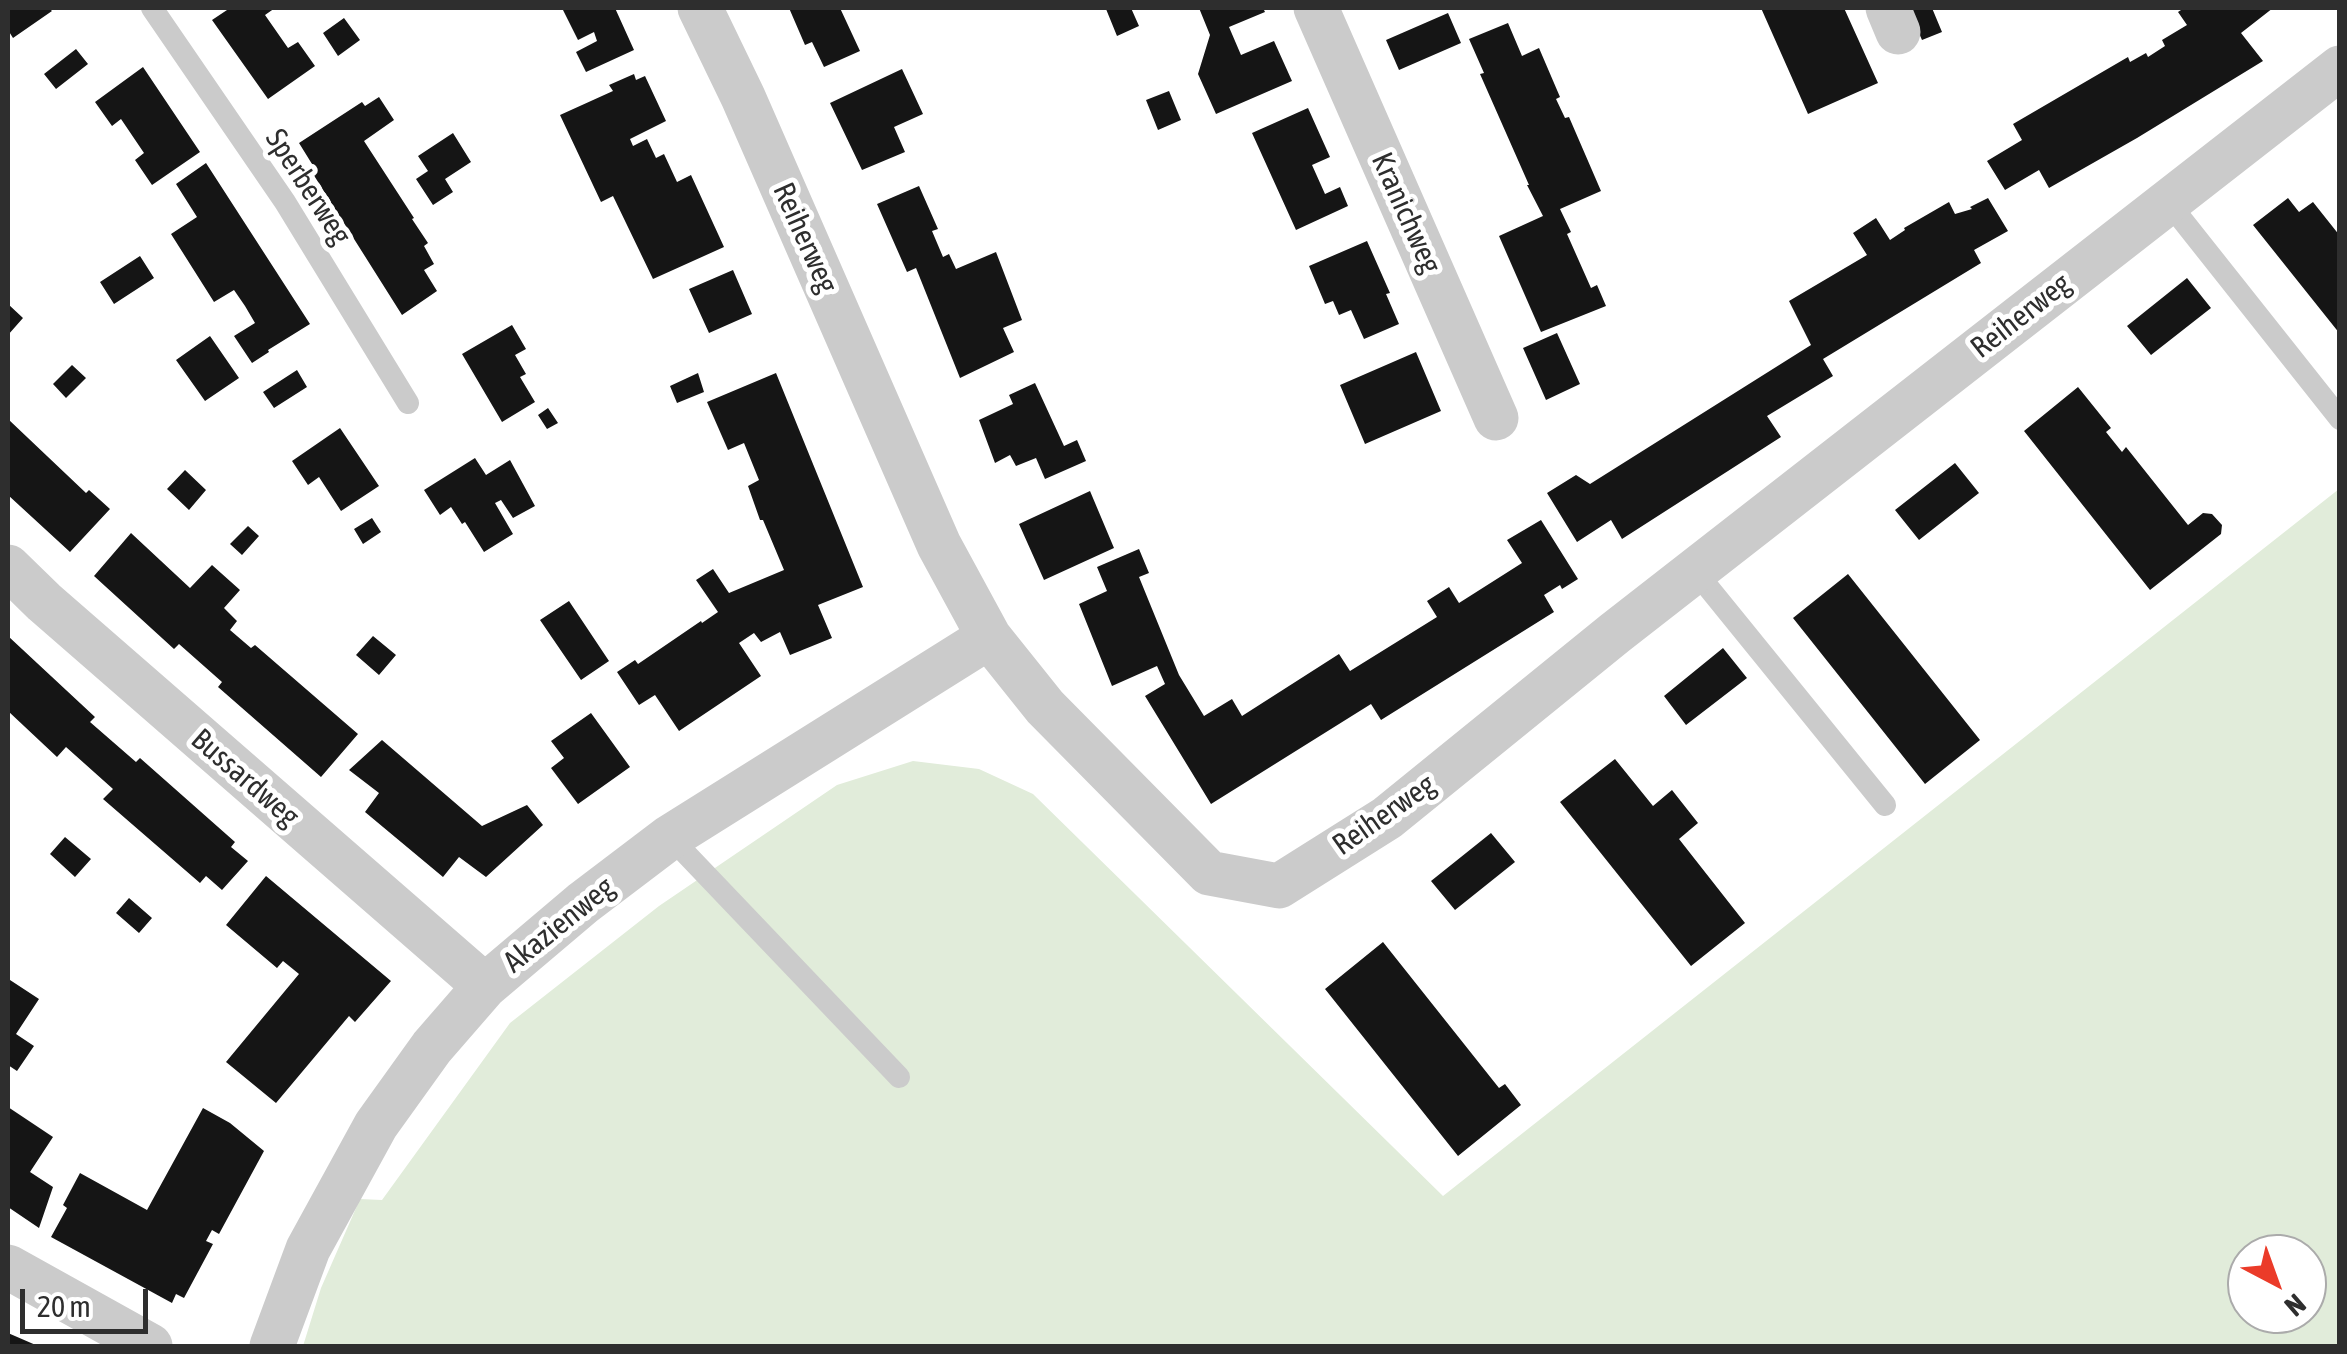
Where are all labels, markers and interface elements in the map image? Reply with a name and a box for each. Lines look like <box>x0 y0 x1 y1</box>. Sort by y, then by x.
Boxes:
street label: Sperberweg <box>257 123 359 251</box>
street label: Kranichweg <box>1363 147 1449 279</box>
street label: Reiherweg <box>765 177 845 299</box>
street label: Reiherweg <box>1964 266 2078 366</box>
street label: Bussardweg <box>184 721 306 835</box>
street label: Reiherweg <box>1326 767 1442 863</box>
street label: Akazienweg <box>496 870 622 980</box>
north arrow <box>2227 1234 2327 1334</box>
scale bar <box>25 1269 152 1331</box>
text: N <box>2279 1288 2312 1323</box>
text: 20 m <box>37 1289 91 1323</box>

